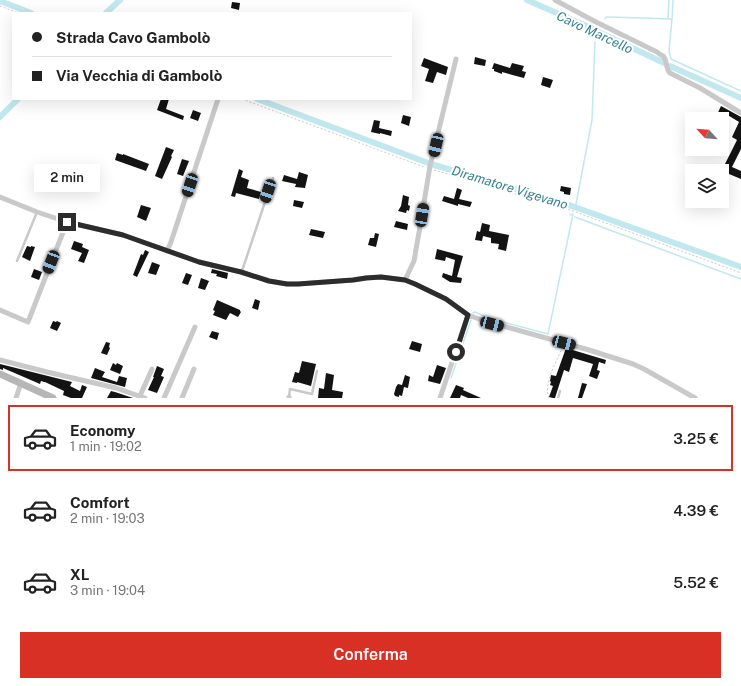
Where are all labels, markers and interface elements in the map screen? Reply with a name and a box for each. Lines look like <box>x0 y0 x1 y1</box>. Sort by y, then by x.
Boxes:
water label: Cavo Marcello <box>554 8 635 57</box>
text: Strada Cavo Gambolò <box>56 29 210 46</box>
text: Via Vecchia di Gambolò <box>56 67 222 84</box>
north arrow <box>685 112 729 156</box>
map controls <box>685 112 729 208</box>
car <box>427 132 445 158</box>
water label: Diramatore Vigevano <box>450 163 570 212</box>
callout: 2 min <box>34 164 100 192</box>
button: layers <box>685 164 729 208</box>
text: 2 min <box>50 170 84 185</box>
car <box>181 172 199 198</box>
car <box>259 178 277 204</box>
car <box>414 202 430 228</box>
route end <box>58 213 76 231</box>
car <box>41 249 61 275</box>
car <box>479 315 505 333</box>
car <box>551 334 577 352</box>
route start <box>447 343 465 361</box>
icon: car <box>22 420 58 456</box>
text: Economy <box>70 422 135 439</box>
text: 3.25 € <box>673 430 719 447</box>
text: 1 min · 19:02 <box>70 439 142 454</box>
icon: car <box>22 492 58 528</box>
text: Comfort <box>70 494 130 511</box>
text: 4.39 € <box>673 502 719 519</box>
text: 2 min · 19:03 <box>70 511 145 526</box>
icon: car <box>22 564 58 600</box>
text: XL <box>70 566 89 583</box>
text: 5.52 € <box>673 574 719 591</box>
text: 3 min · 19:04 <box>70 583 145 598</box>
button: Conferma <box>20 632 721 678</box>

